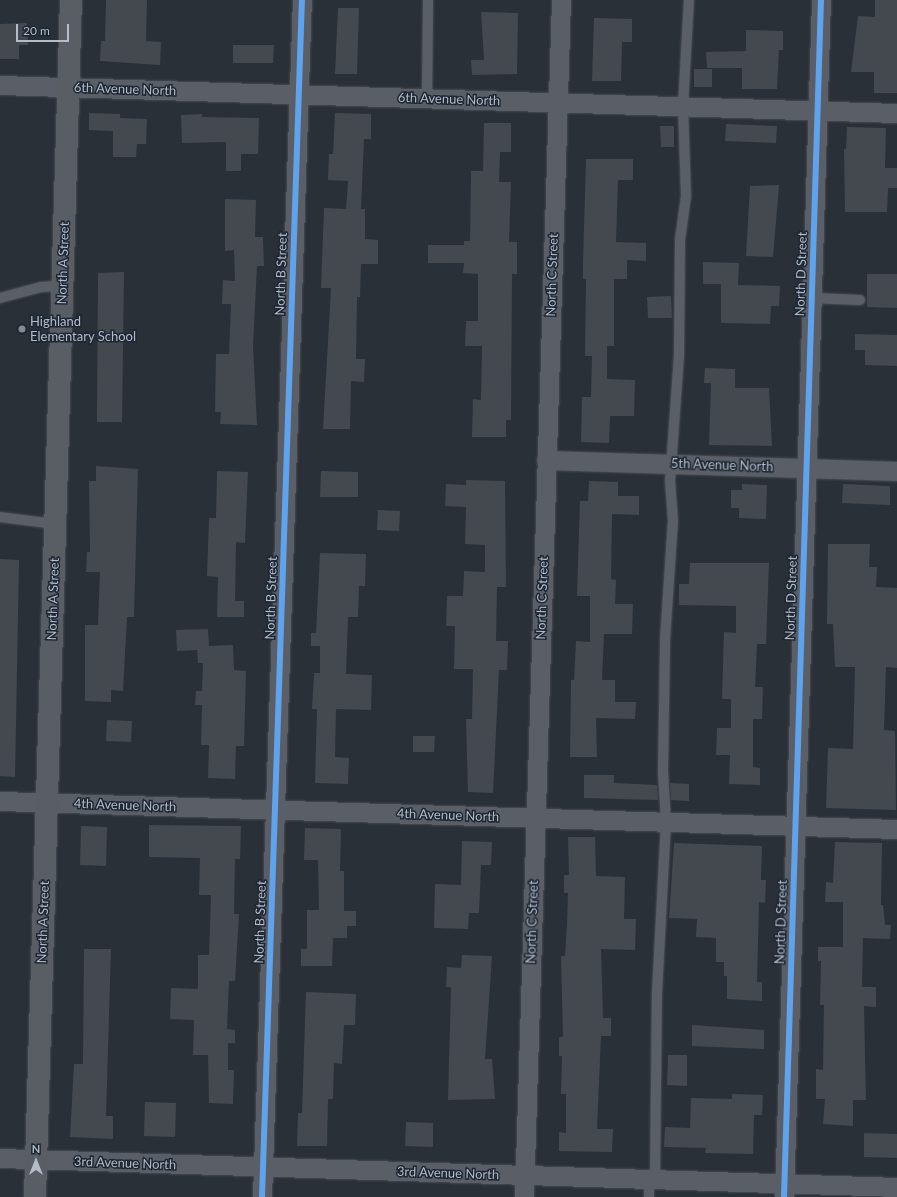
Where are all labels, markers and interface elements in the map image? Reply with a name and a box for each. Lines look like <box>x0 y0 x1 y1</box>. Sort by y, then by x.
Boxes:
scale bar <box>18 16 71 42</box>
text: 20 m <box>23 23 50 38</box>
street label: 6th Avenue North <box>73 79 177 99</box>
street label: 6th Avenue North <box>397 89 501 109</box>
street label: North A Street <box>54 221 72 305</box>
street label: North D Street <box>792 231 810 317</box>
street label: North B Street <box>272 232 290 316</box>
street label: North C Street <box>543 233 561 317</box>
place label: Highland Elementary School <box>30 314 136 345</box>
marker: Highland Elementary School <box>17 324 27 334</box>
street label: 5th Avenue North <box>670 455 774 475</box>
street label: North D Street <box>782 555 800 641</box>
street label: North B Street <box>262 556 280 640</box>
street label: North C Street <box>533 556 551 640</box>
street label: North A Street <box>44 557 62 641</box>
street label: 4th Avenue North <box>73 795 177 815</box>
street label: 4th Avenue North <box>396 805 500 825</box>
street label: North D Street <box>772 879 790 965</box>
street label: North A Street <box>34 880 52 964</box>
street label: North B Street <box>251 880 269 964</box>
street label: North C Street <box>523 880 541 964</box>
north arrow <box>16 1141 56 1181</box>
text: N <box>32 1142 40 1155</box>
street label: 3rd Avenue North <box>73 1153 177 1173</box>
street label: 3rd Avenue North <box>396 1163 500 1183</box>

